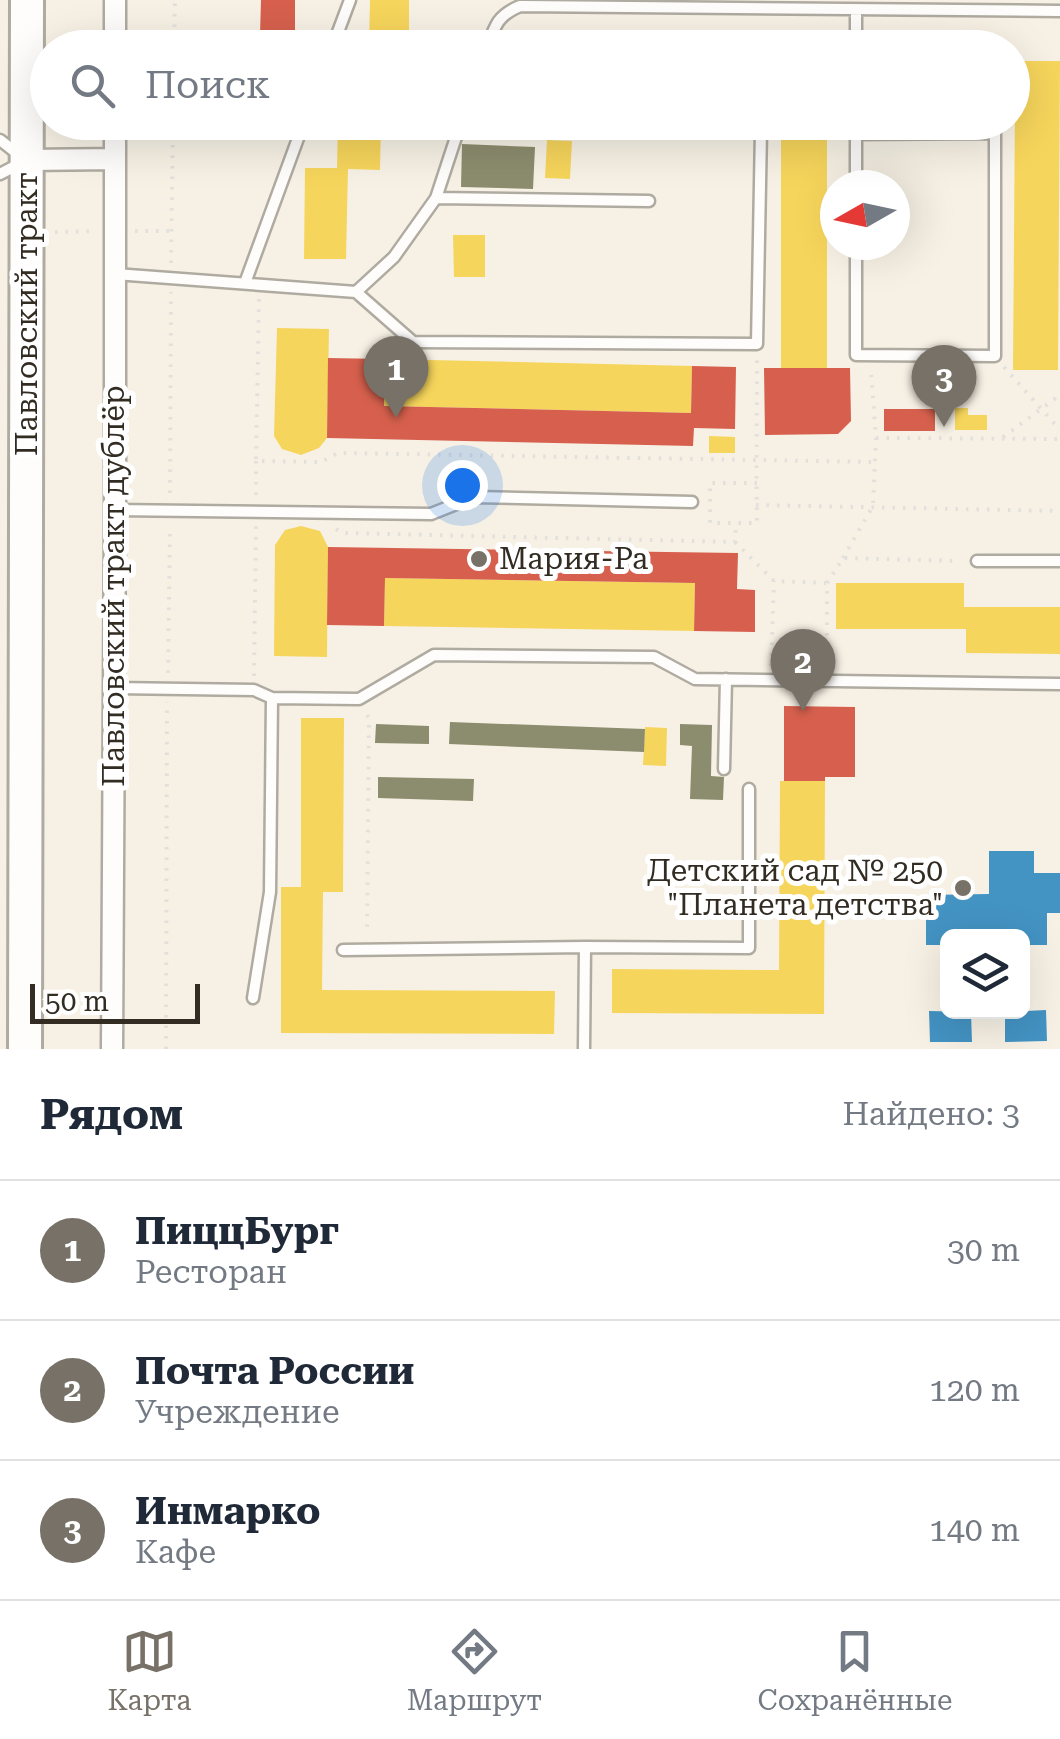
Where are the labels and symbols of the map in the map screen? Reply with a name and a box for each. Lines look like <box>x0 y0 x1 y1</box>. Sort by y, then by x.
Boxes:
north arrow <box>820 170 910 260</box>
street label: Павловский тракт <box>9 172 44 456</box>
pin: 1 <box>364 336 428 418</box>
pin: 3 <box>912 344 976 427</box>
street label: Павловский тракт дублёр <box>96 385 131 787</box>
your location <box>437 460 488 511</box>
place label: Мария-Ра <box>499 541 648 576</box>
marker: Мария-Ра <box>468 548 490 570</box>
pin: 2 <box>770 628 836 711</box>
place label: Детский сад № 250 "Планета детства" <box>647 853 943 922</box>
marker: Детский сад № 250 "Планета детства" <box>952 877 974 899</box>
scale bar <box>30 979 200 1024</box>

